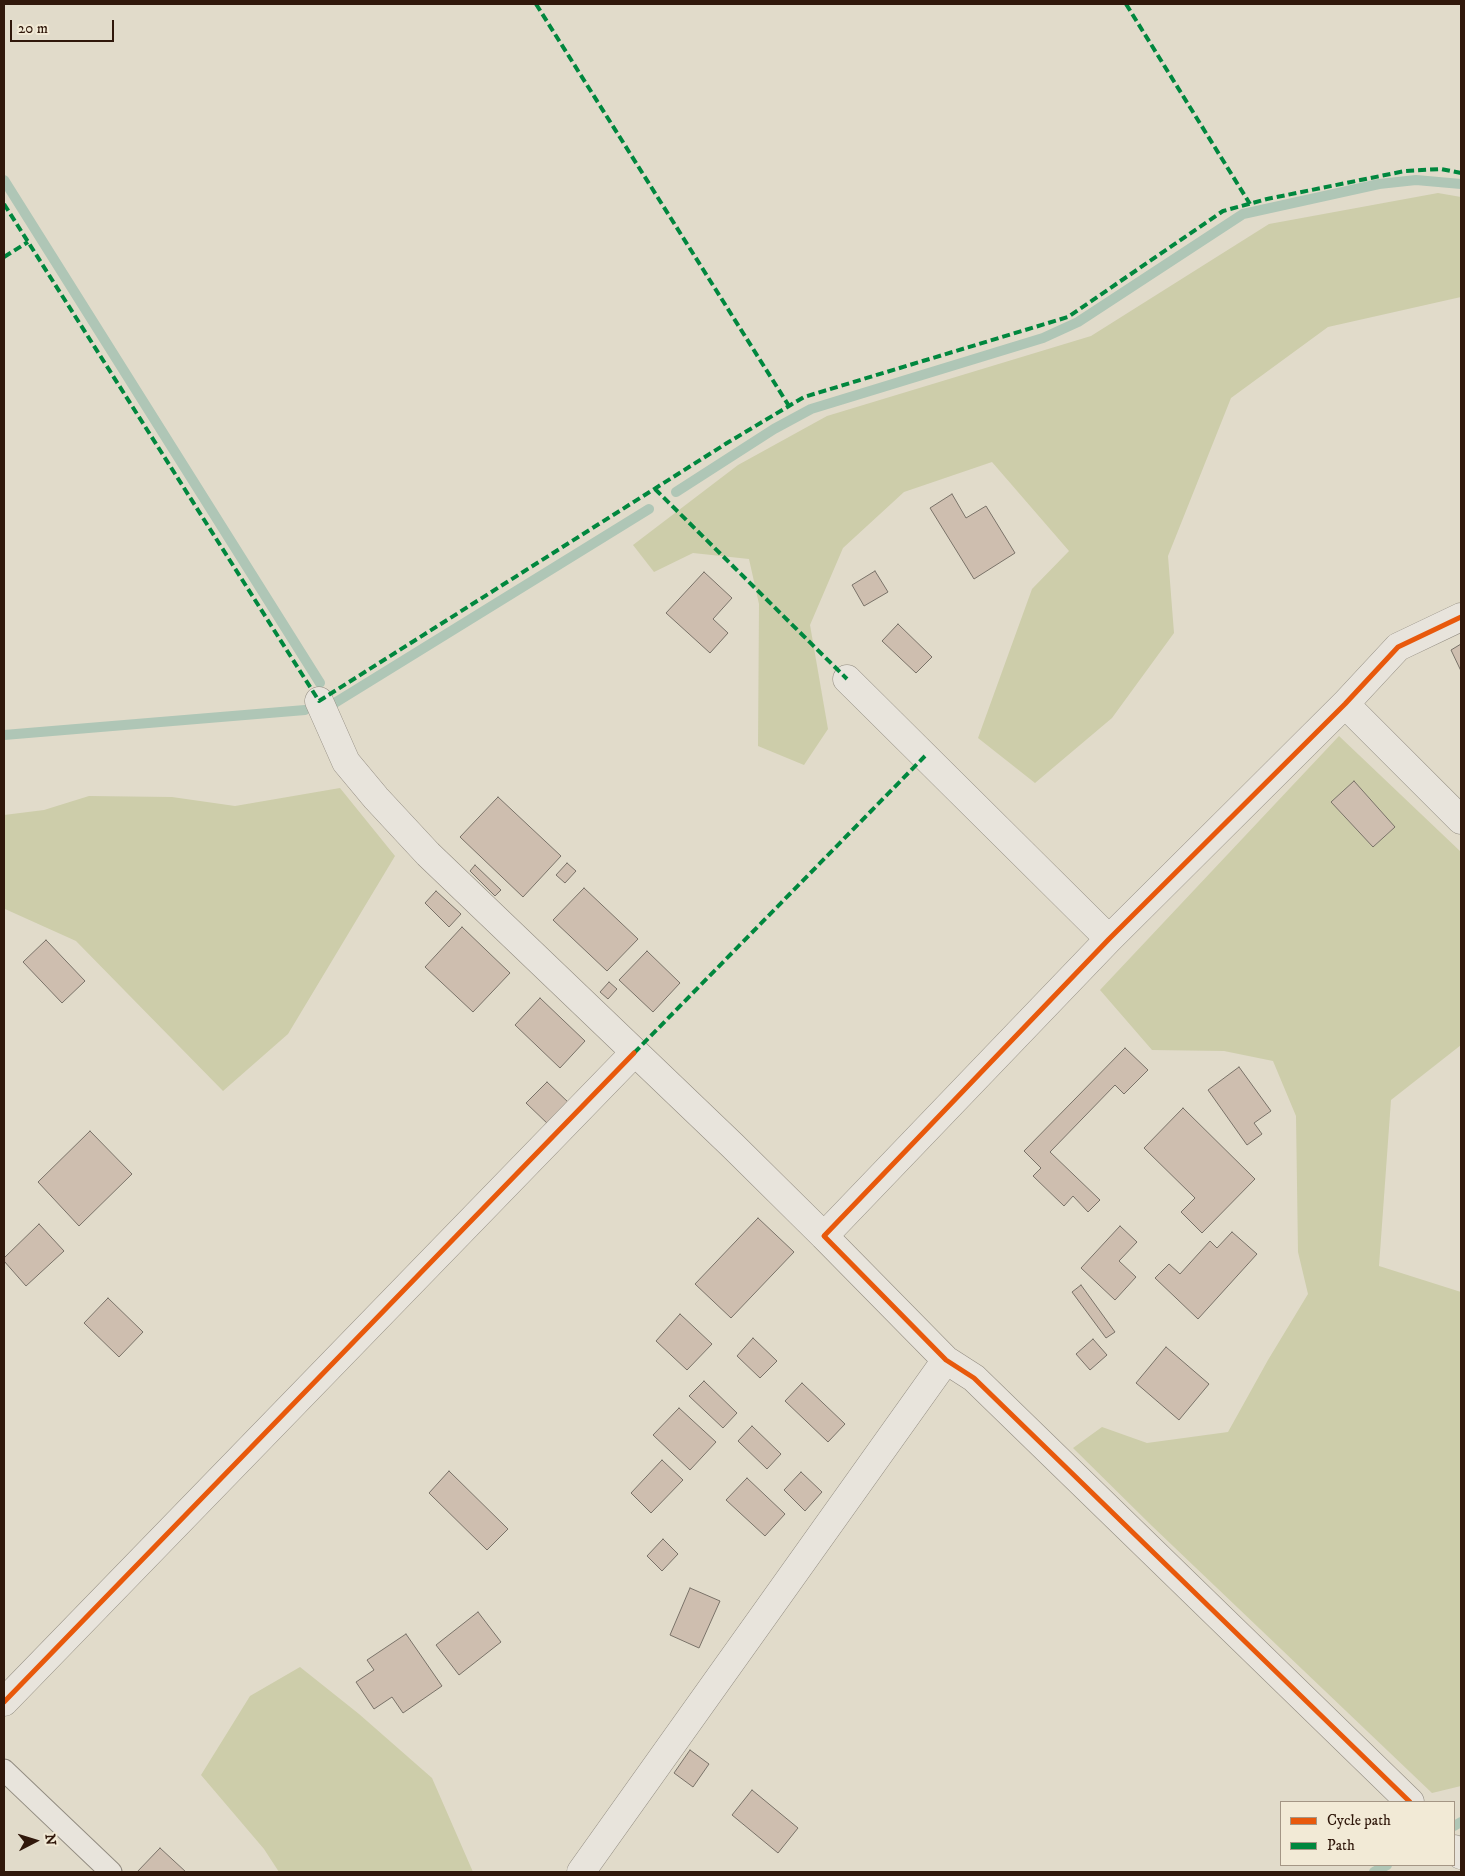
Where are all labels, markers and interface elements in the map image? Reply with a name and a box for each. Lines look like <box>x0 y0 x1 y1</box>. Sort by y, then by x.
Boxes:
scale bar <box>12 10 116 42</box>
text: 20 m <box>18 19 48 38</box>
legend <box>1280 1801 1455 1866</box>
text: Cycle path <box>1327 1811 1391 1830</box>
north arrow <box>10 1816 60 1866</box>
text: N <box>40 1833 59 1846</box>
text: Path <box>1327 1836 1355 1855</box>

